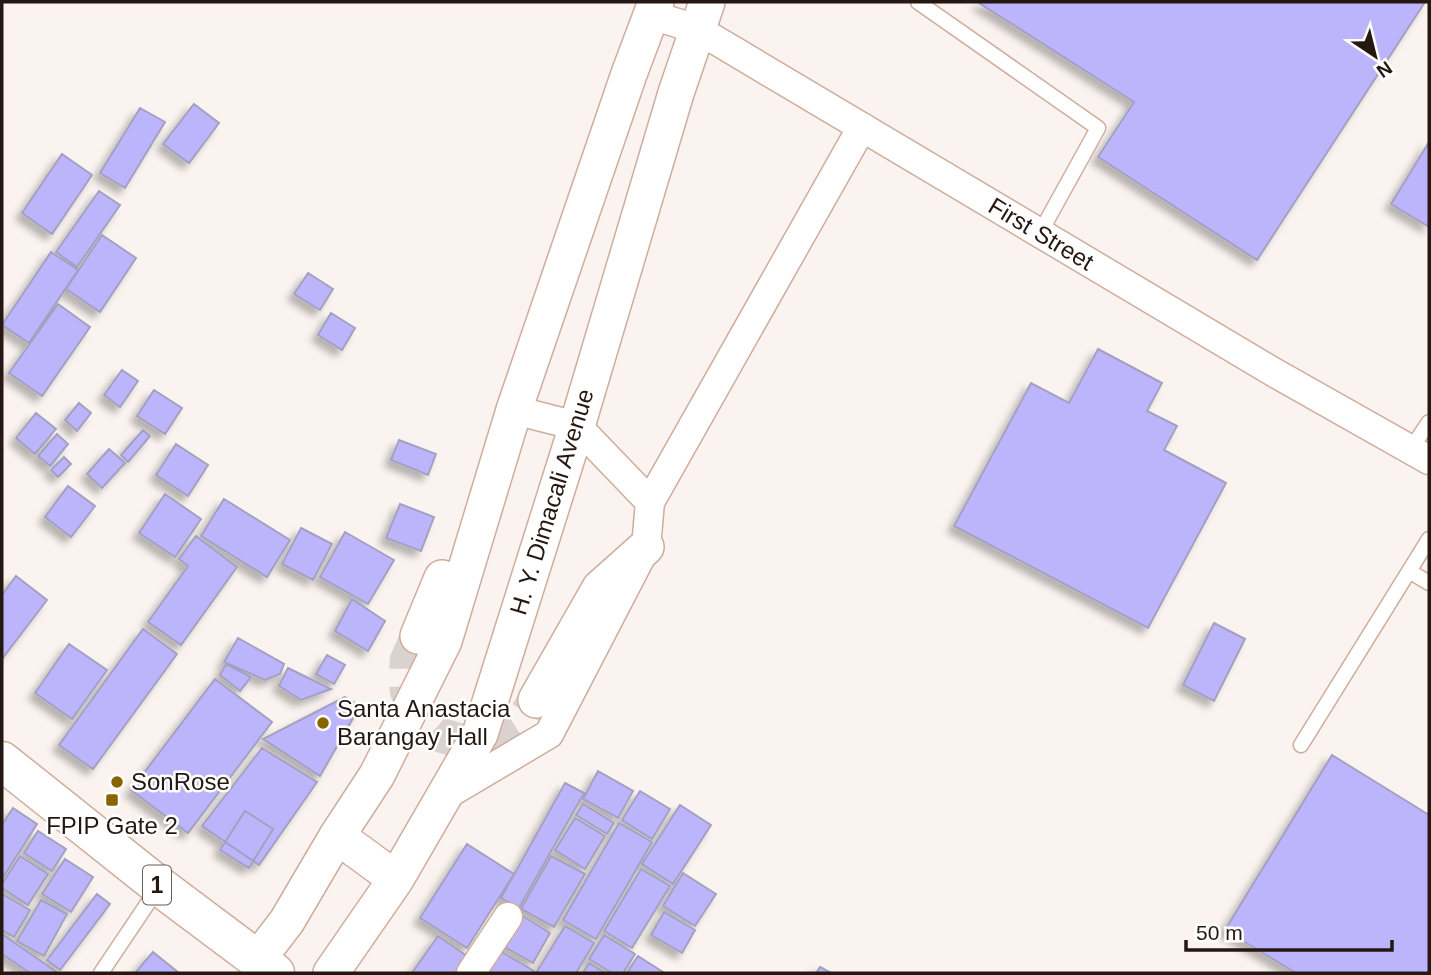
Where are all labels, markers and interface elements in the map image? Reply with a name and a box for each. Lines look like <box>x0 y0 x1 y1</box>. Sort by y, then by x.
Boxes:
north arrow <box>1340 21 1410 91</box>
text: N <box>1373 57 1396 82</box>
street label: First Street <box>984 192 1099 276</box>
street label: H. Y. Dimacali Avenue <box>504 386 599 618</box>
place label: Santa Anastacia Barangay Hall <box>337 695 511 750</box>
marker: Santa Anastacia Barangay Hall <box>315 715 331 731</box>
place label: SonRose <box>131 768 230 795</box>
marker: SonRose <box>109 774 125 790</box>
marker: FPIP Gate 2 <box>104 792 120 808</box>
place label: FPIP Gate 2 <box>46 812 178 839</box>
road number: 1 <box>143 866 171 904</box>
scale bar <box>1186 908 1392 952</box>
text: 50 m <box>1196 921 1243 944</box>

